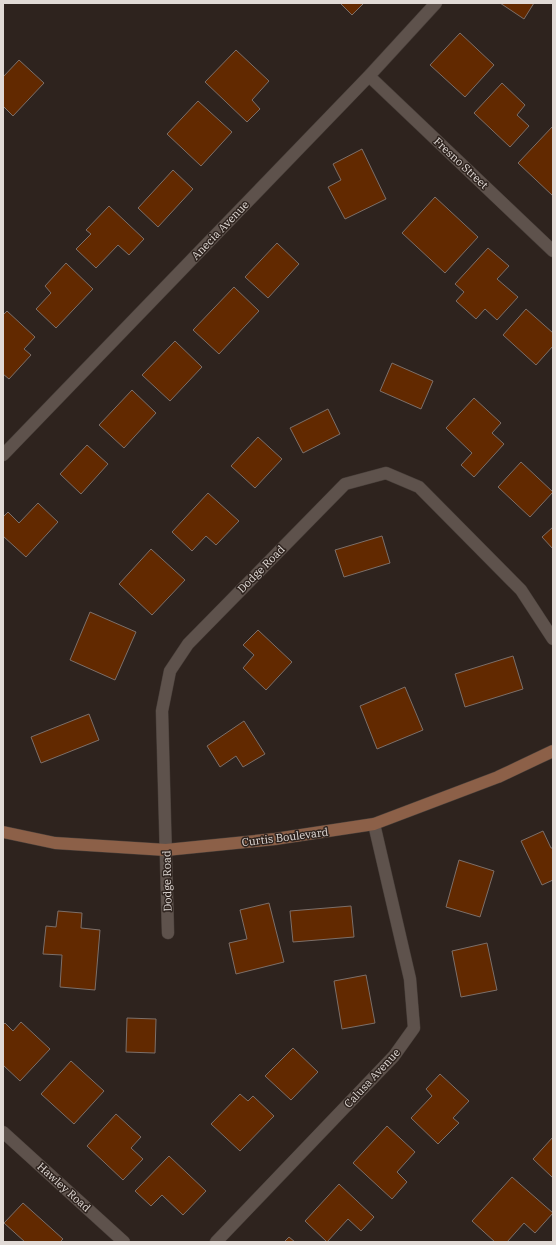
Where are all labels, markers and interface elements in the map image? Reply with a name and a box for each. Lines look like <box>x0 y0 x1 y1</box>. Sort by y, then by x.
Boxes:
street label: Fresno Street <box>431 134 491 192</box>
street label: Anecia Avenue <box>188 197 252 263</box>
street label: Dodge Road <box>234 542 288 596</box>
street label: Curtis Boulevard <box>241 825 329 849</box>
street label: Dodge Road <box>159 850 175 912</box>
street label: Calusa Avenue <box>341 1045 403 1110</box>
street label: Hawley Road <box>34 1159 94 1215</box>

